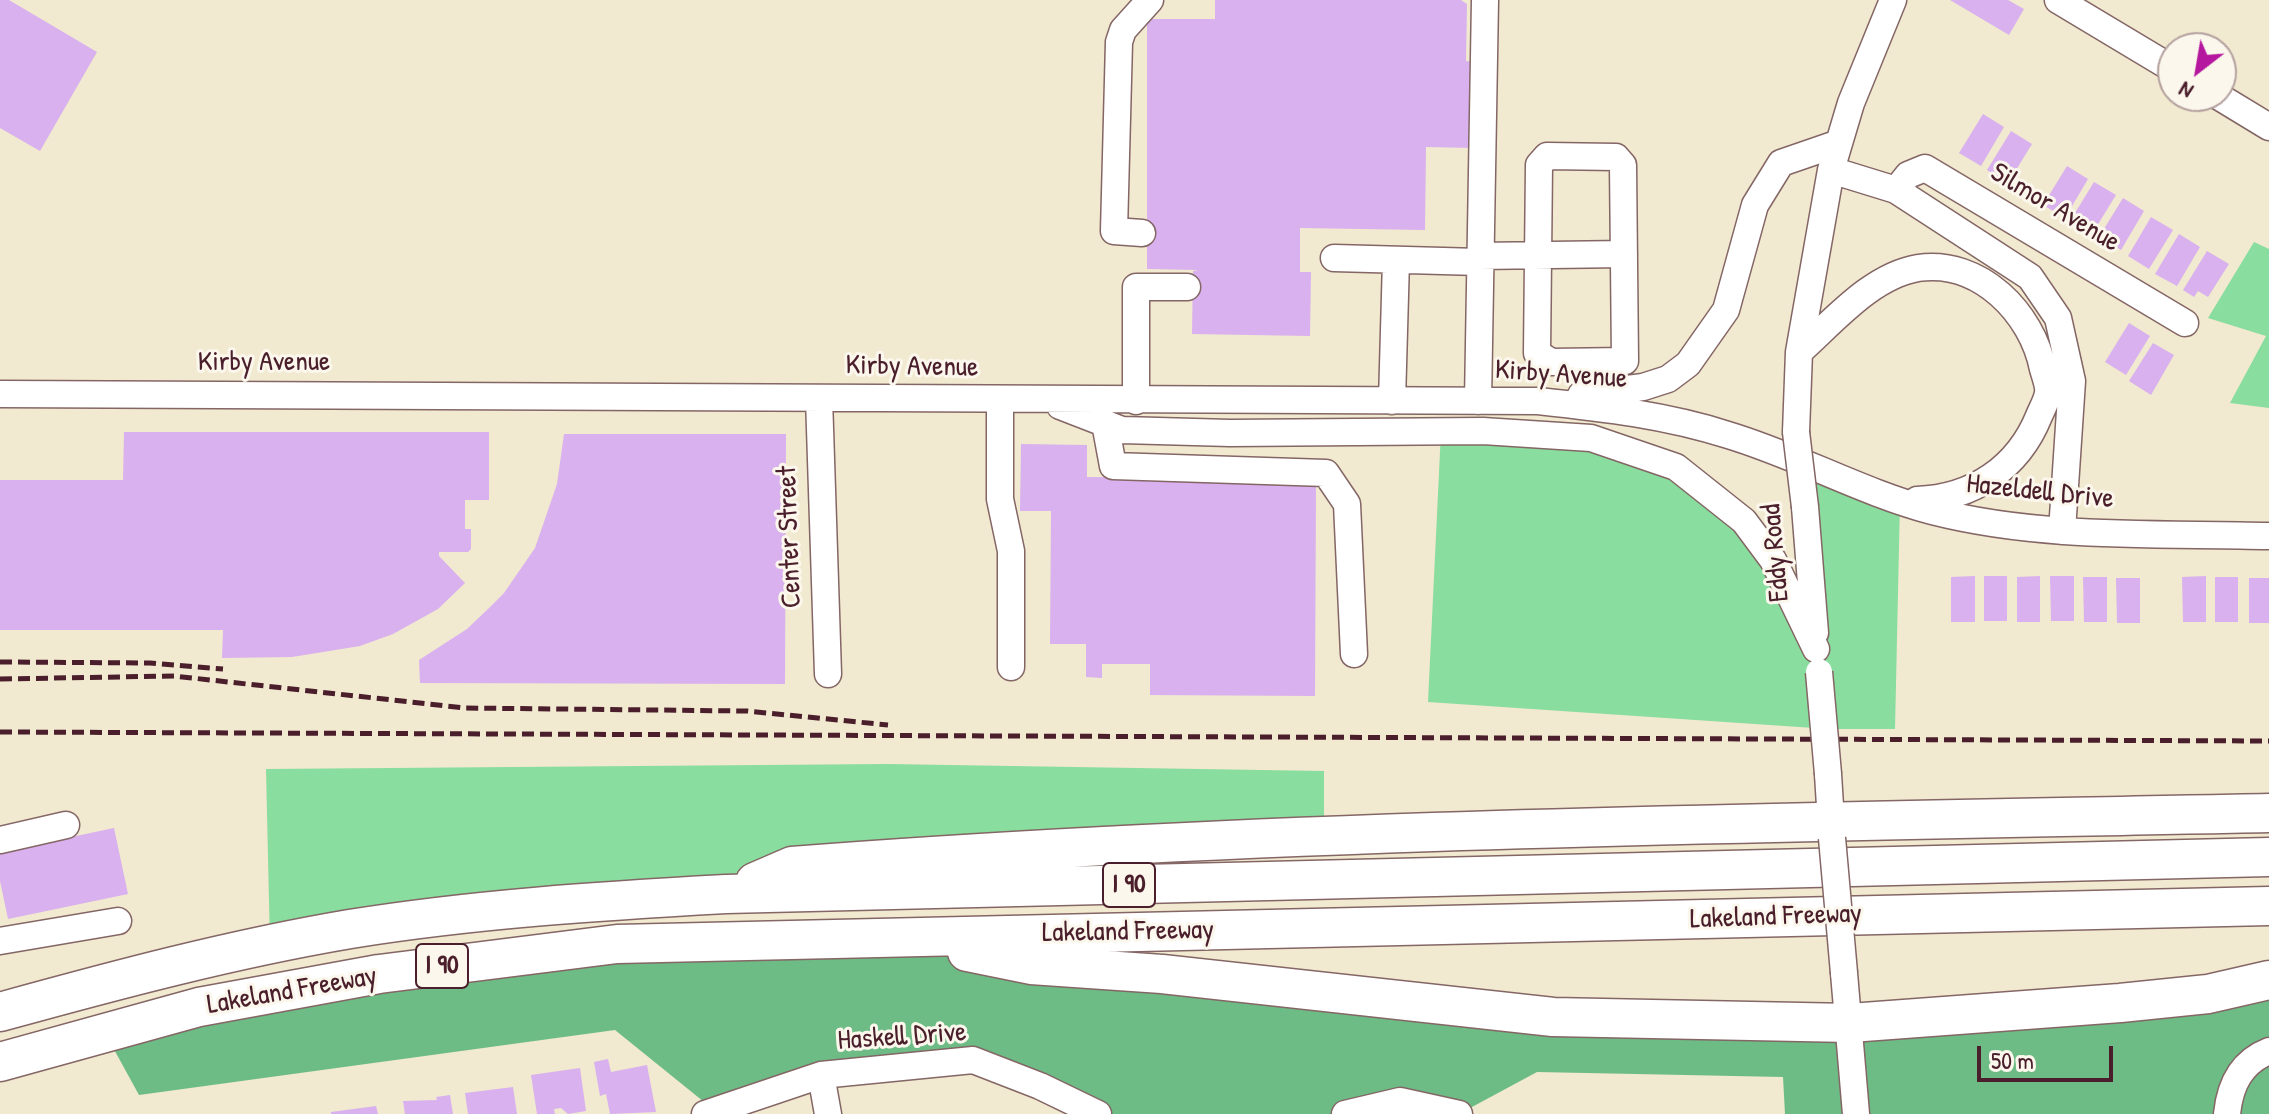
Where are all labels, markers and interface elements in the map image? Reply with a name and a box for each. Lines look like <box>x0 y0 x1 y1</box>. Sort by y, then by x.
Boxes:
north arrow <box>2157 32 2237 112</box>
text: N <box>2173 75 2198 107</box>
street label: Silmor Avenue <box>1984 156 2126 260</box>
street label: Kirby Avenue <box>198 346 330 380</box>
street label: Kirby Avenue <box>845 349 979 385</box>
street label: Kirby Avenue <box>1494 354 1628 396</box>
street label: Center Street <box>771 465 809 609</box>
street label: Hazeldell Drive <box>1965 468 2115 516</box>
street label: Eddy Road <box>1755 503 1797 603</box>
road number: I 90 <box>1103 863 1155 907</box>
street label: Lakeland Freeway <box>1689 897 1863 937</box>
street label: Lakeland Freeway <box>1042 914 1214 950</box>
road number: I 90 <box>416 944 468 988</box>
street label: Lakeland Freeway <box>204 960 380 1022</box>
street label: Haskell Drive <box>837 1016 967 1058</box>
scale bar <box>1981 1030 2117 1080</box>
text: 50 m <box>1991 1044 2034 1076</box>

